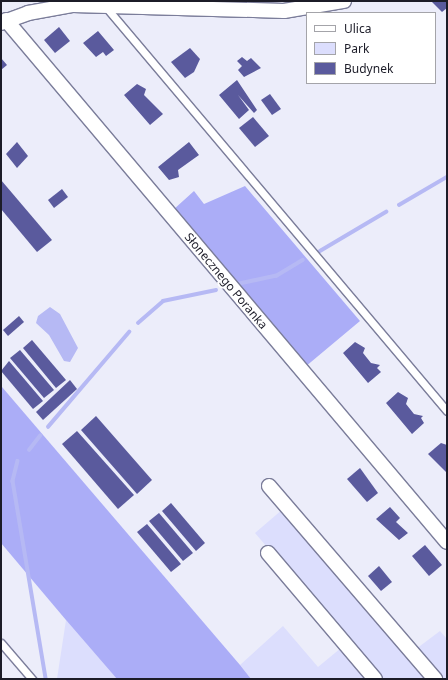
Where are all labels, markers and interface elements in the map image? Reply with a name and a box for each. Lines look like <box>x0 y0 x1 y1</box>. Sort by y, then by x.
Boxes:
legend <box>306 12 436 84</box>
text: Ulica <box>344 20 371 37</box>
text: Park <box>344 40 369 57</box>
text: Budynek <box>344 60 393 77</box>
street label: Słonecznego Poranka <box>182 230 270 332</box>

